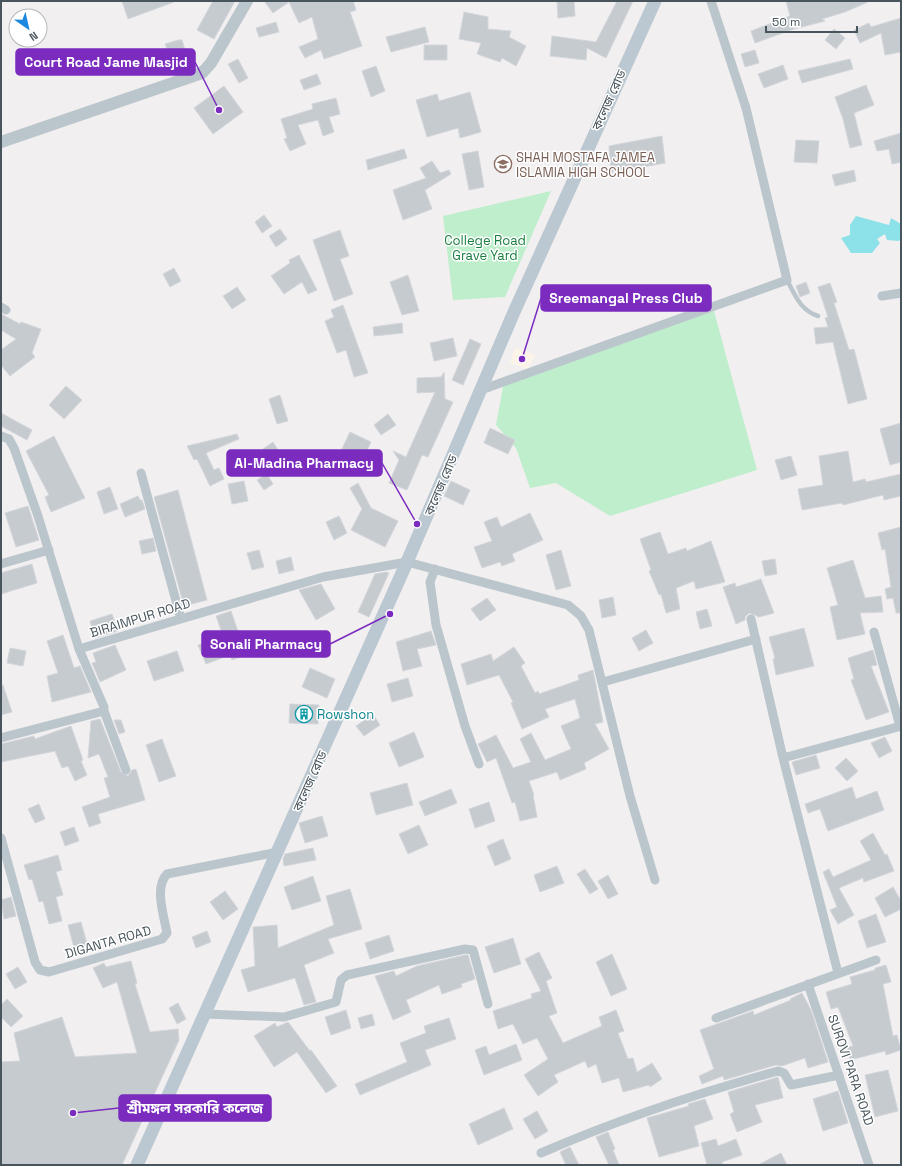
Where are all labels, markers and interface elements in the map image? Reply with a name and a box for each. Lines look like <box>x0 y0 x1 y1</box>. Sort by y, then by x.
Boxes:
north arrow <box>8 8 48 48</box>
scale bar <box>766 8 857 34</box>
text: 50 m <box>772 14 800 30</box>
text: N <box>27 28 41 44</box>
callout: Court Road Jame Masjid <box>16 49 195 75</box>
text: Court Road Jame Masjid <box>24 53 188 71</box>
street label: কলেজ রোড <box>588 66 630 134</box>
place label: SHAH MOSTAFA JAMEA ISLAMIA HIGH SCHOOL <box>516 149 655 181</box>
school or university icon: SHAH MOSTAFA JAMEA ISLAMIA HIGH SCHOOL <box>493 154 513 174</box>
park label: College Road Grave Yard <box>444 232 526 264</box>
callout: Sreemangal Press Club <box>541 285 711 311</box>
text: Sreemangal Press Club <box>549 289 703 307</box>
callout: Al-Madina Pharmacy <box>227 450 382 476</box>
street label: কলেজ রোড <box>420 451 462 519</box>
text: Al-Madina Pharmacy <box>234 454 374 472</box>
street label: BIRAIMPUR ROAD <box>88 595 192 641</box>
callout: Sonali Pharmacy <box>202 631 330 657</box>
text: Sonali Pharmacy <box>210 635 322 653</box>
building icon: Rowshon <box>294 704 314 724</box>
place label: Rowshon <box>317 706 374 723</box>
street label: কলেজ রোড <box>289 747 331 815</box>
street label: DIGANTA ROAD <box>63 922 153 962</box>
street label: SUROVI PARA ROAD <box>824 1012 878 1128</box>
callout: শ্রীমঙ্গল সরকারি কলেজ <box>119 1095 271 1121</box>
text: শ্রীমঙ্গল সরকারি কলেজ <box>126 1099 263 1117</box>

